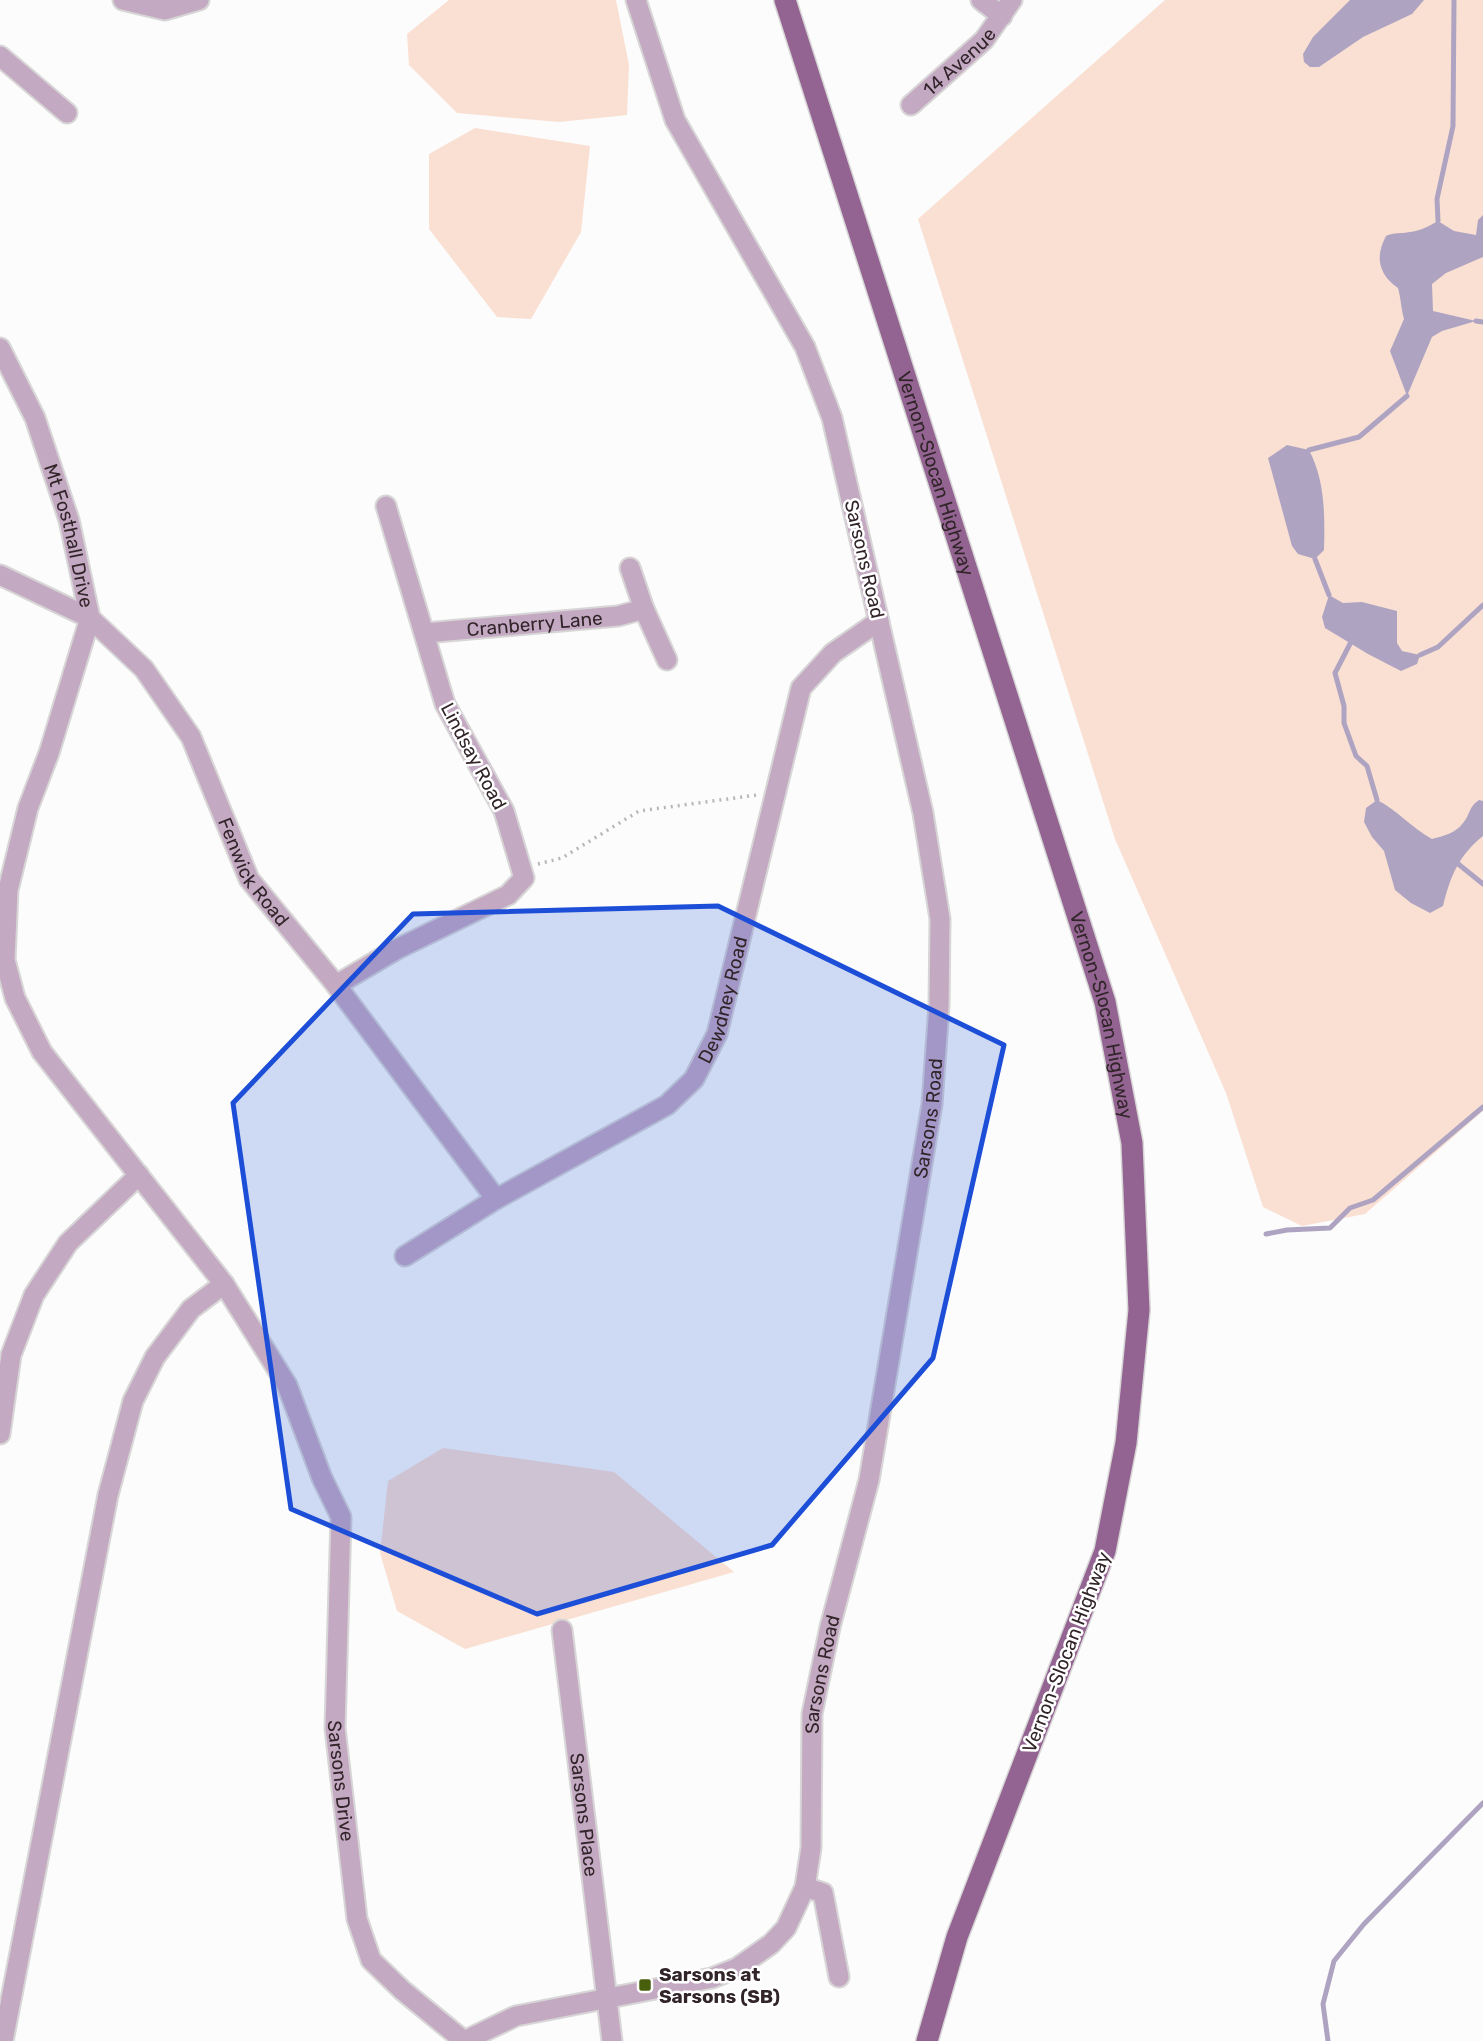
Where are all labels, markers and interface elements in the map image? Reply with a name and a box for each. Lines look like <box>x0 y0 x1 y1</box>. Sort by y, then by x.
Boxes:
street label: 14 Avenue <box>918 23 1001 101</box>
street label: Vernon-Slocan Highway <box>892 368 979 579</box>
street label: Mt Fosthall Drive <box>39 461 98 610</box>
street label: Sarsons Road <box>840 498 889 621</box>
street label: Cranberry Lane <box>466 606 603 641</box>
street label: Lindsay Road <box>436 699 511 814</box>
street label: Fenwick Road <box>213 814 294 931</box>
street label: Vernon-Slocan Highway <box>1065 909 1138 1121</box>
street label: Dewdney Road <box>693 934 752 1067</box>
street label: Sarsons Road <box>909 1057 947 1180</box>
street label: Vernon-Slocan Highway <box>1018 1549 1115 1756</box>
street label: Sarsons Road <box>801 1612 845 1734</box>
street label: Sarsons Drive <box>323 1720 359 1843</box>
street label: Sarsons Place <box>565 1752 603 1878</box>
place label: Sarsons at Sarsons (SB) <box>659 1963 780 2008</box>
marker: Sarsons at Sarsons (SB) <box>637 1977 653 1993</box>

